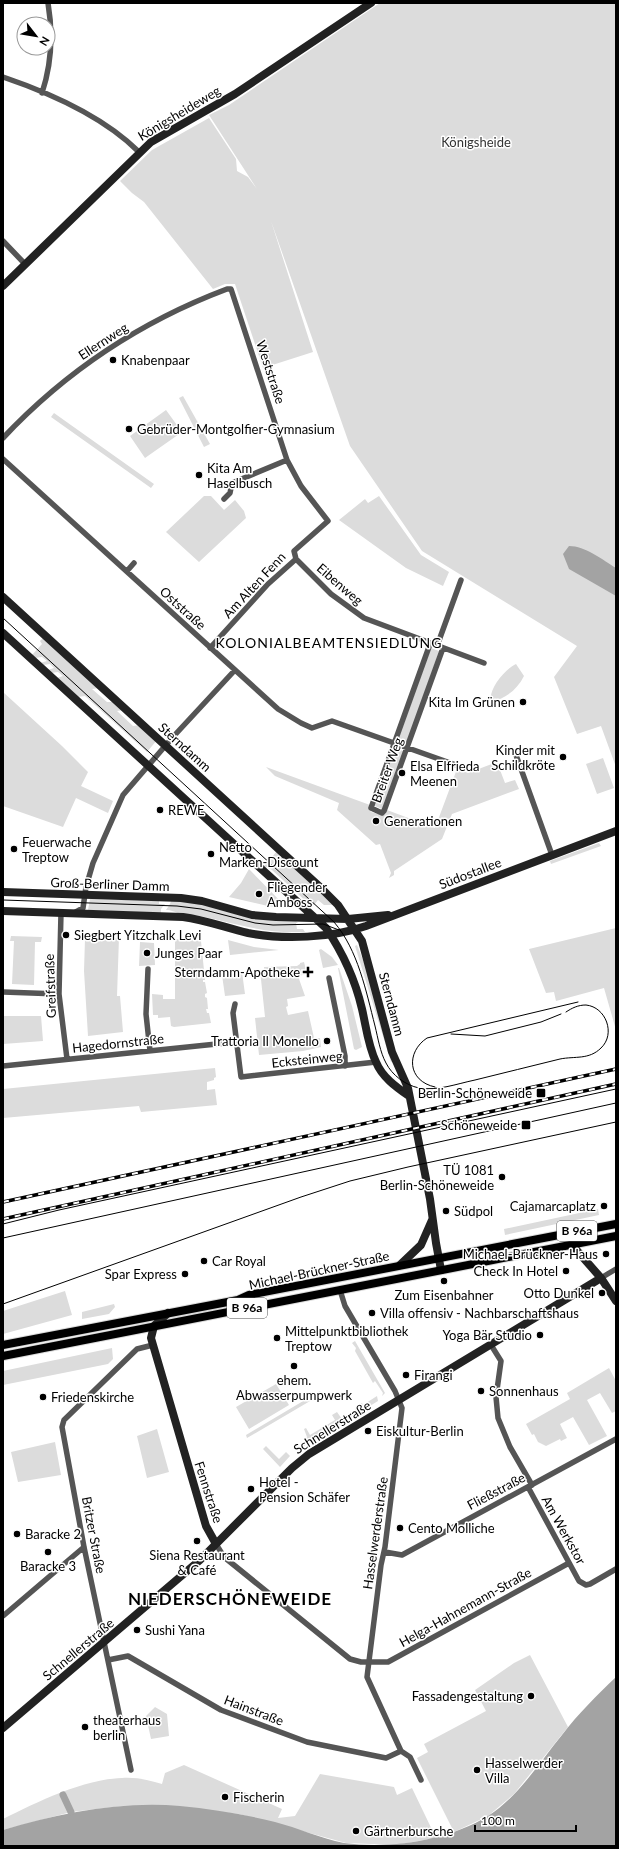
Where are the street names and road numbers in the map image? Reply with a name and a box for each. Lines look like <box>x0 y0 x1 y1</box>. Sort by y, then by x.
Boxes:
street label: Königsheideweg <box>135 82 223 144</box>
street label: Ellernweg <box>75 319 131 363</box>
street label: Weststraße <box>253 338 289 406</box>
street label: Am Alten Fenn <box>219 549 289 621</box>
street label: Eibenweg <box>314 560 366 608</box>
street label: Oststraße <box>157 583 209 633</box>
street label: Sterndamm <box>155 719 215 775</box>
street label: Breiter Weg <box>368 735 406 805</box>
street label: Südostallee <box>437 854 504 892</box>
street label: Groß-Berliner Damm <box>50 874 170 894</box>
street label: Greifstraße <box>41 954 59 1018</box>
street label: Sterndamm <box>376 970 408 1038</box>
street label: Hagedornstraße <box>71 1030 165 1056</box>
street label: Ecksteinweg <box>271 1047 343 1071</box>
road number: B 96a <box>557 1221 597 1241</box>
street label: Michael-Brückner-Straße <box>247 1247 391 1293</box>
road number: B 96a <box>227 1298 267 1318</box>
street label: Schnellerstraße <box>290 1397 374 1457</box>
street label: Fennstraße <box>192 1459 227 1525</box>
street label: Fließstraße <box>464 1469 528 1513</box>
street label: Hasselwerderstraße <box>359 1476 391 1590</box>
street label: Am Werkstor <box>539 1493 590 1567</box>
street label: Britzer Straße <box>79 1495 109 1575</box>
street label: Helga-Hahnemann-Straße <box>396 1564 534 1650</box>
street label: Schnellerstraße <box>39 1614 117 1683</box>
street label: Hainstraße <box>222 1691 286 1729</box>

